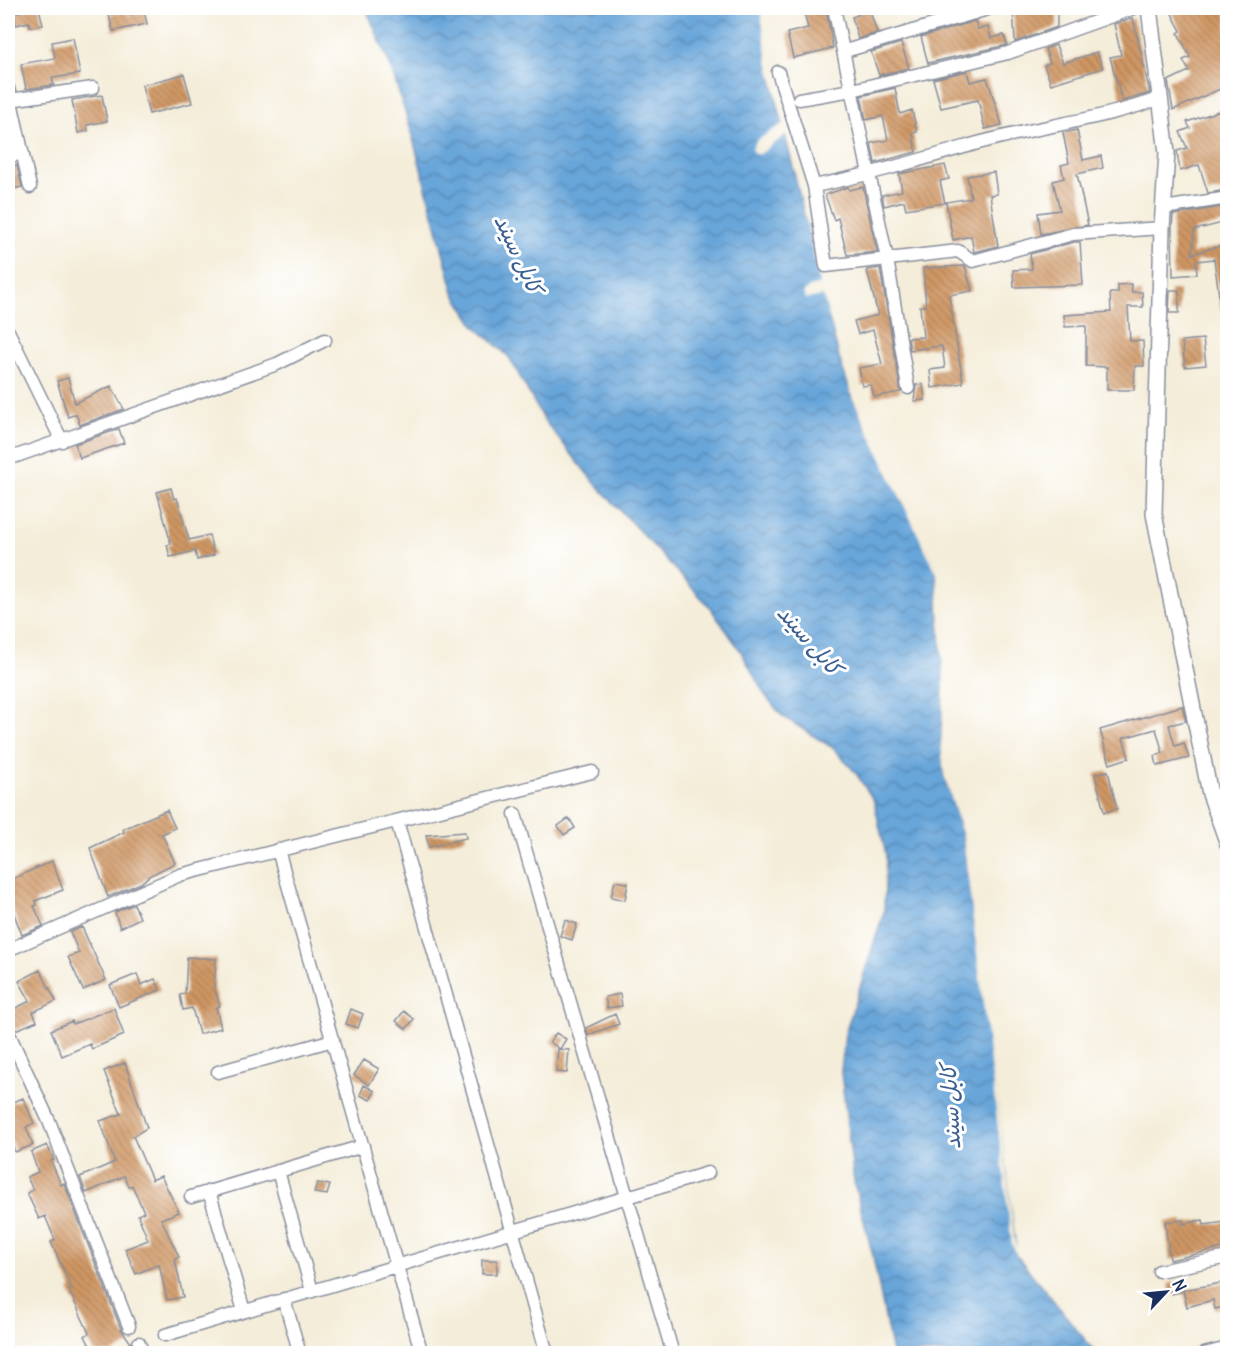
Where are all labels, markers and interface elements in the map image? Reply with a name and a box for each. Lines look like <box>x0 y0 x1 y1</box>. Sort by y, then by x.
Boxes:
water label: کابل سيند <box>488 210 551 301</box>
water label: کابل سيند <box>772 599 851 684</box>
water label: کابل سيند <box>934 1061 966 1150</box>
north arrow <box>1136 1262 1196 1322</box>
text: N <box>1168 1276 1191 1295</box>

